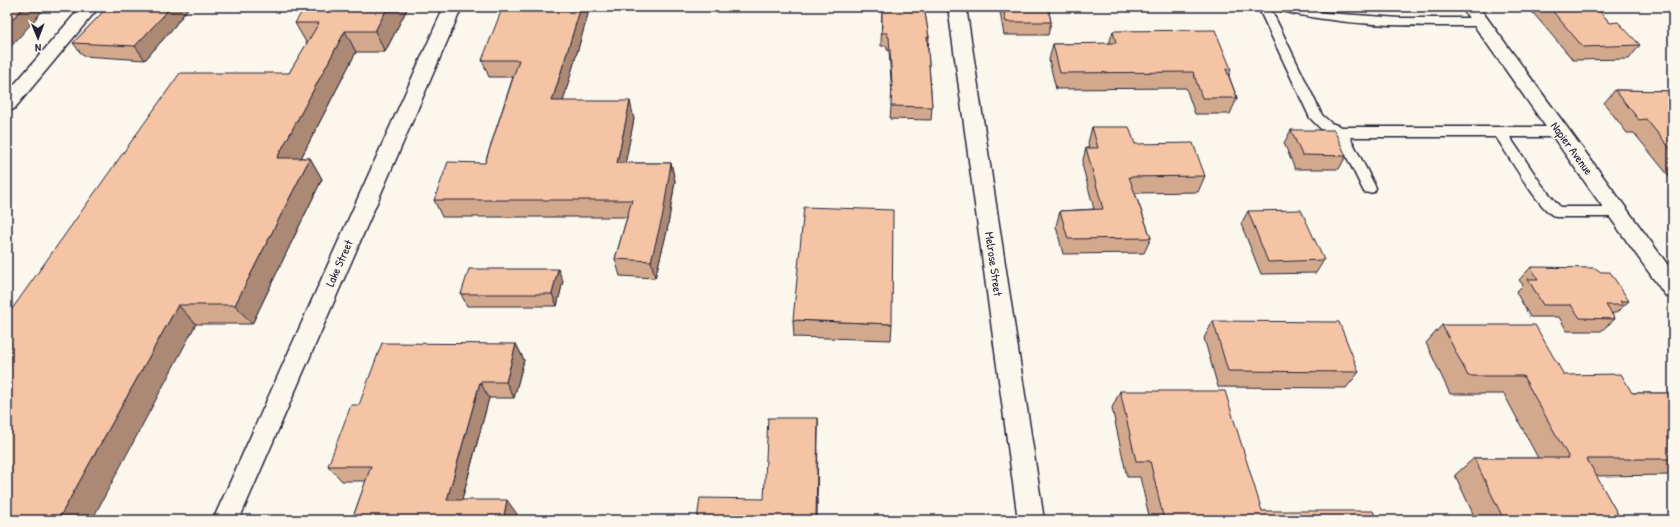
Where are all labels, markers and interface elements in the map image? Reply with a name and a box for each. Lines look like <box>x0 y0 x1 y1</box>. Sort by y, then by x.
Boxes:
north arrow <box>18 18 58 58</box>
text: N <box>35 41 41 55</box>
street label: Napier Avenue <box>1547 118 1597 178</box>
street label: Melrose Street <box>981 231 1007 298</box>
street label: Lake Street <box>321 236 357 289</box>

